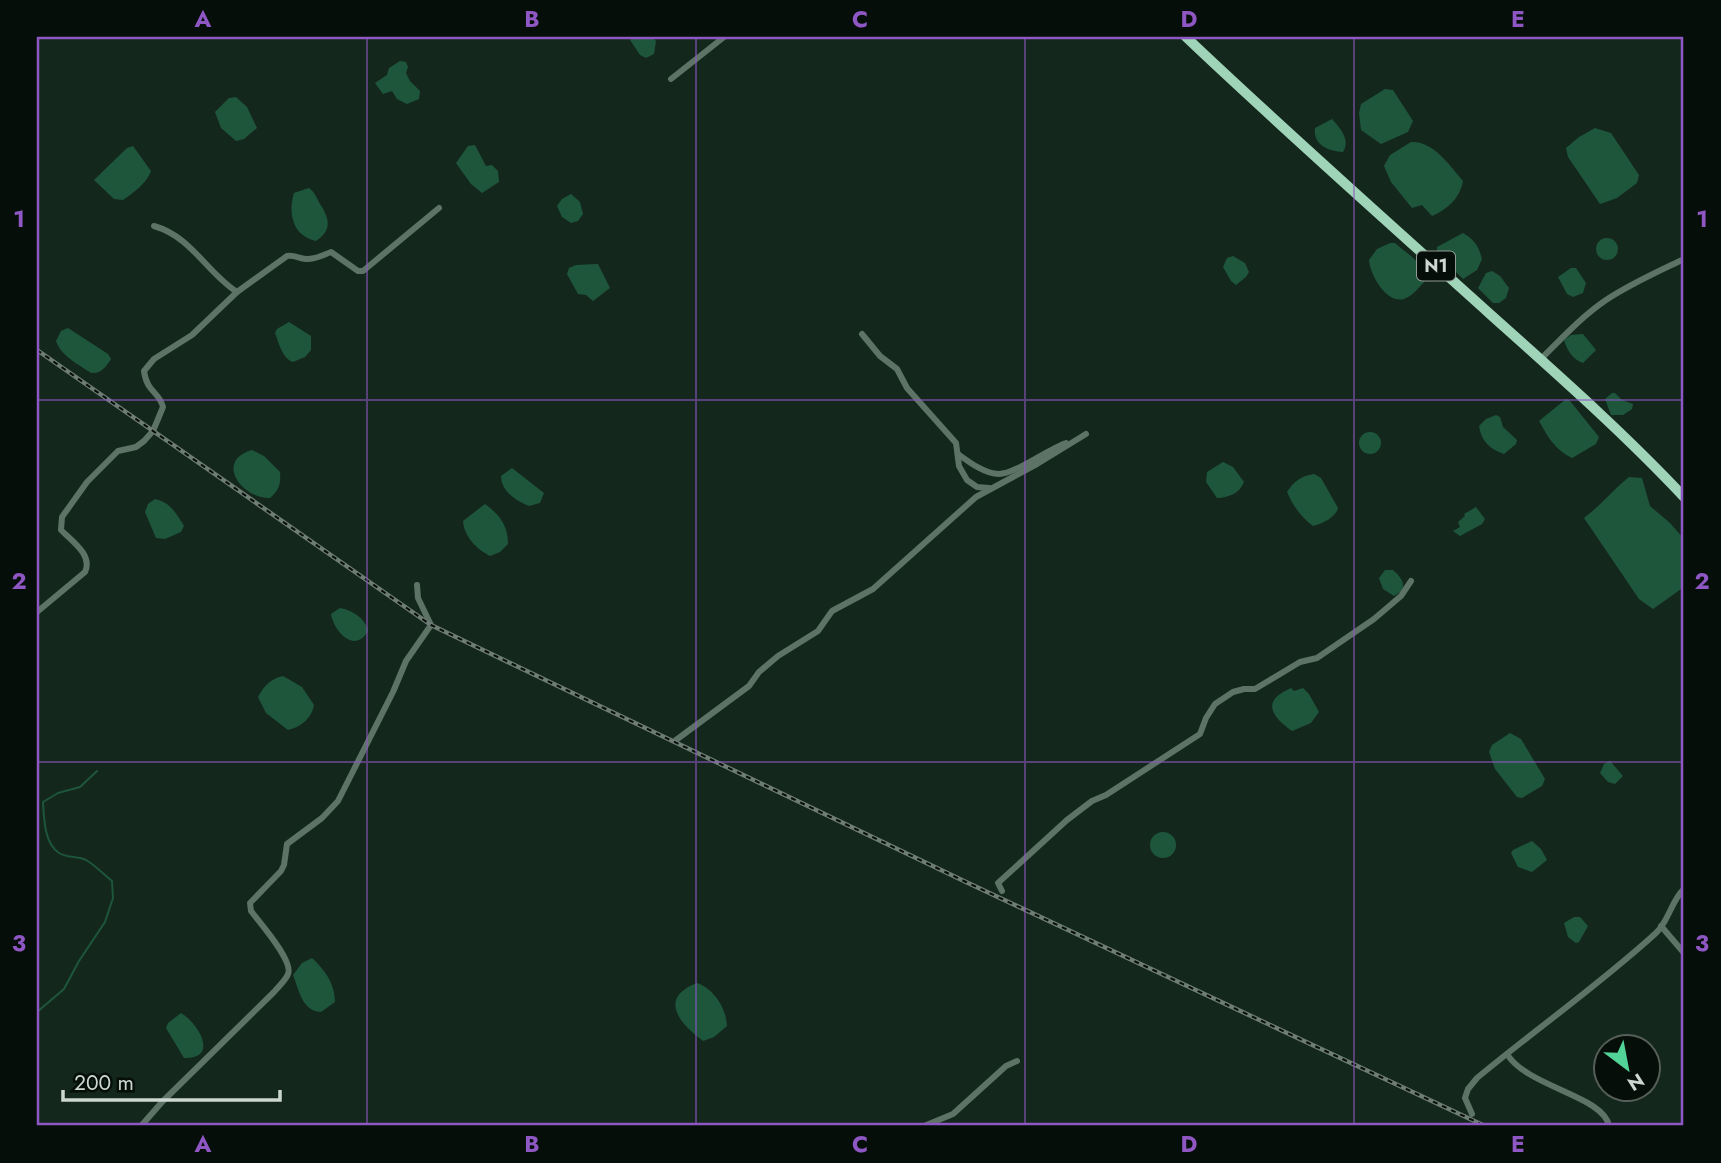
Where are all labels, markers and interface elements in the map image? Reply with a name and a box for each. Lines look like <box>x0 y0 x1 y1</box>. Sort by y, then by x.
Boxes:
text: A <box>194 2 212 36</box>
text: B <box>524 2 540 36</box>
text: C <box>852 2 868 36</box>
text: D <box>1181 2 1198 36</box>
text: E <box>1511 2 1525 36</box>
text: 1 <box>13 202 25 236</box>
text: 1 <box>1696 202 1708 236</box>
road number: N1 <box>1417 252 1455 280</box>
text: 2 <box>11 564 27 598</box>
text: 2 <box>1694 564 1710 598</box>
text: 3 <box>12 926 26 960</box>
text: 3 <box>1695 926 1709 960</box>
north arrow <box>1592 1034 1662 1104</box>
scale bar <box>63 1058 280 1102</box>
text: N <box>1622 1067 1649 1097</box>
text: 200 m <box>74 1068 134 1098</box>
text: A <box>194 1127 212 1161</box>
text: B <box>524 1127 540 1161</box>
text: C <box>852 1127 868 1161</box>
text: D <box>1181 1127 1198 1161</box>
text: E <box>1511 1127 1525 1161</box>

